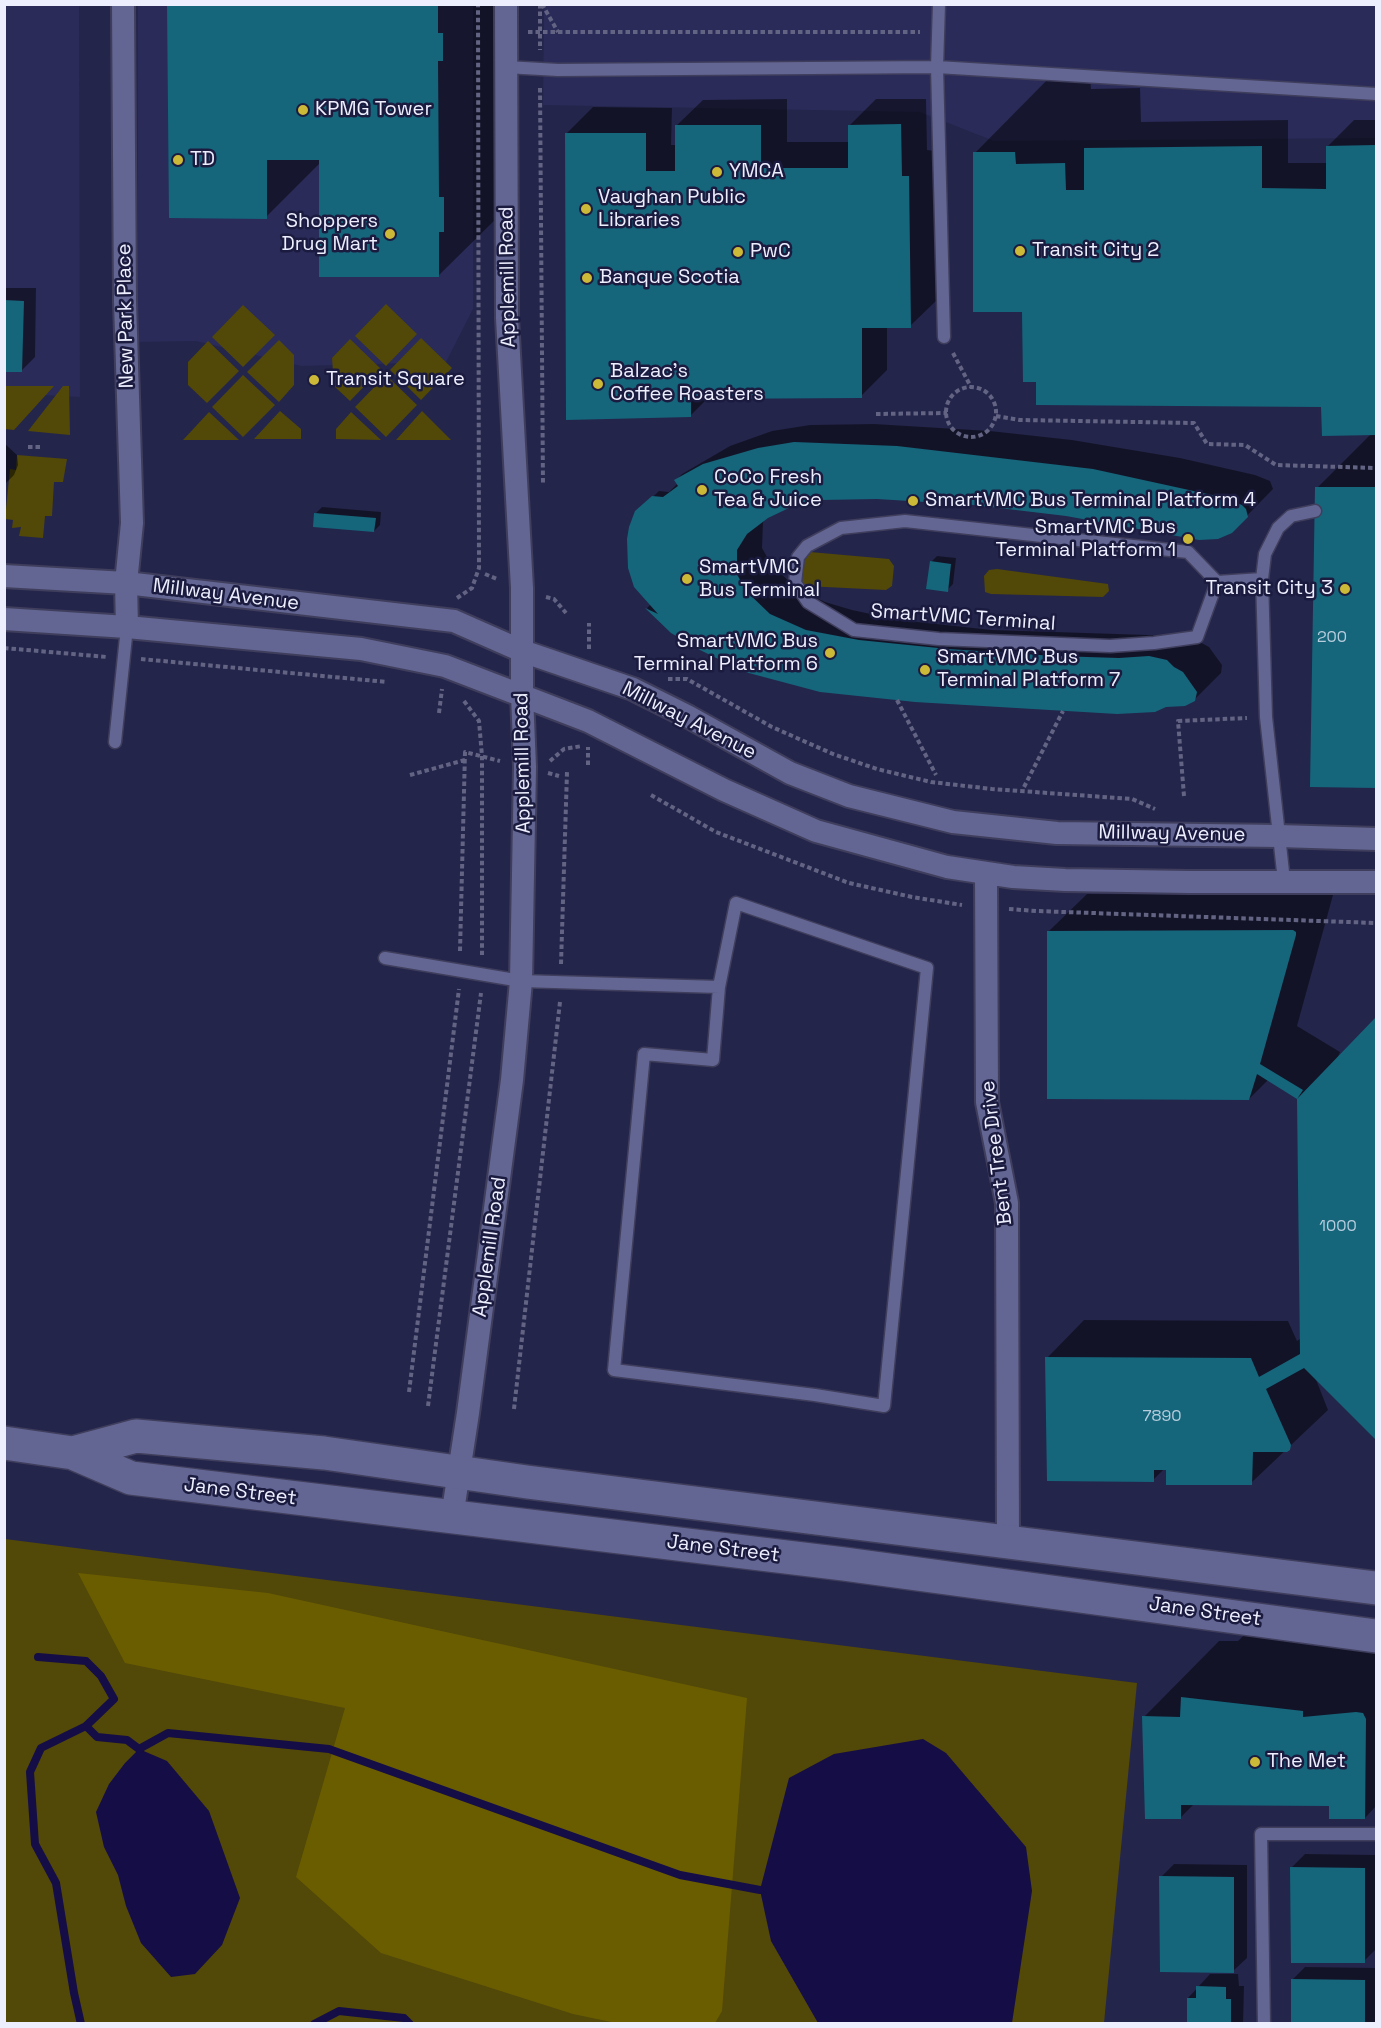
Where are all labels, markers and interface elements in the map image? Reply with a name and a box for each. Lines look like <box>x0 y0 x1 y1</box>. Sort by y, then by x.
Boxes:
place label: KPMG Tower <box>315 98 432 122</box>
marker: KPMG Tower <box>296 103 310 117</box>
place label: TD <box>190 148 215 172</box>
marker: TD <box>171 153 185 167</box>
place label: YMCA <box>729 160 784 184</box>
marker: YMCA <box>710 165 724 179</box>
place label: Vaughan Public Libraries <box>598 186 746 233</box>
marker: Vaughan Public Libraries <box>579 202 593 216</box>
street label: Applemill Road <box>495 206 521 348</box>
place label: Shoppers Drug Mart <box>281 210 378 257</box>
marker: Shoppers Drug Mart <box>383 227 397 241</box>
place label: Transit City 2 <box>1032 239 1159 263</box>
place label: PwC <box>750 240 791 264</box>
street label: New Park Place <box>113 243 139 389</box>
marker: Transit City 2 <box>1013 244 1027 258</box>
marker: PwC <box>731 245 745 259</box>
place label: Banque Scotia <box>599 266 740 290</box>
marker: Banque Scotia <box>580 271 594 285</box>
place label: Balzac’s Coffee Roasters <box>610 360 764 407</box>
place label: Transit Square <box>326 368 465 392</box>
marker: Transit Square <box>307 373 321 387</box>
marker: Balzac’s Coffee Roasters <box>591 377 605 391</box>
place label: CoCo Fresh Tea & Juice <box>714 466 822 513</box>
marker: CoCo Fresh Tea & Juice <box>695 483 709 497</box>
place label: SmartVMC Bus Terminal Platform 4 <box>925 489 1256 513</box>
marker: SmartVMC Bus Terminal Platform 4 <box>906 494 920 508</box>
place label: SmartVMC Bus Terminal Platform 1 <box>996 516 1176 563</box>
marker: SmartVMC Bus Terminal Platform 1 <box>1181 532 1195 546</box>
place label: SmartVMC Bus Terminal <box>699 556 820 603</box>
marker: SmartVMC Bus Terminal <box>680 572 694 586</box>
street label: Millway Avenue <box>152 574 300 616</box>
place label: Transit City 3 <box>1206 577 1333 601</box>
marker: Transit City 3 <box>1338 582 1352 596</box>
street label: SmartVMC Terminal <box>870 600 1056 636</box>
house number: 200 <box>1317 628 1347 648</box>
place label: SmartVMC Bus Terminal Platform 6 <box>634 630 818 677</box>
marker: SmartVMC Bus Terminal Platform 6 <box>823 646 837 660</box>
place label: SmartVMC Bus Terminal Platform 7 <box>937 646 1120 693</box>
marker: SmartVMC Bus Terminal Platform 7 <box>918 663 932 677</box>
street label: Millway Avenue <box>618 677 760 765</box>
street label: Applemill Road <box>510 692 536 834</box>
street label: Millway Avenue <box>1098 821 1246 847</box>
street label: Bent Tree Drive <box>976 1079 1018 1227</box>
street label: Applemill Road <box>468 1175 512 1319</box>
house number: 1000 <box>1319 1217 1357 1237</box>
house number: 7890 <box>1143 1407 1181 1427</box>
street label: Jane Street <box>182 1473 298 1511</box>
street label: Jane Street <box>665 1530 781 1568</box>
street label: Jane Street <box>1147 1592 1263 1632</box>
place label: The Met <box>1267 1750 1346 1774</box>
marker: The Met <box>1248 1755 1262 1769</box>

